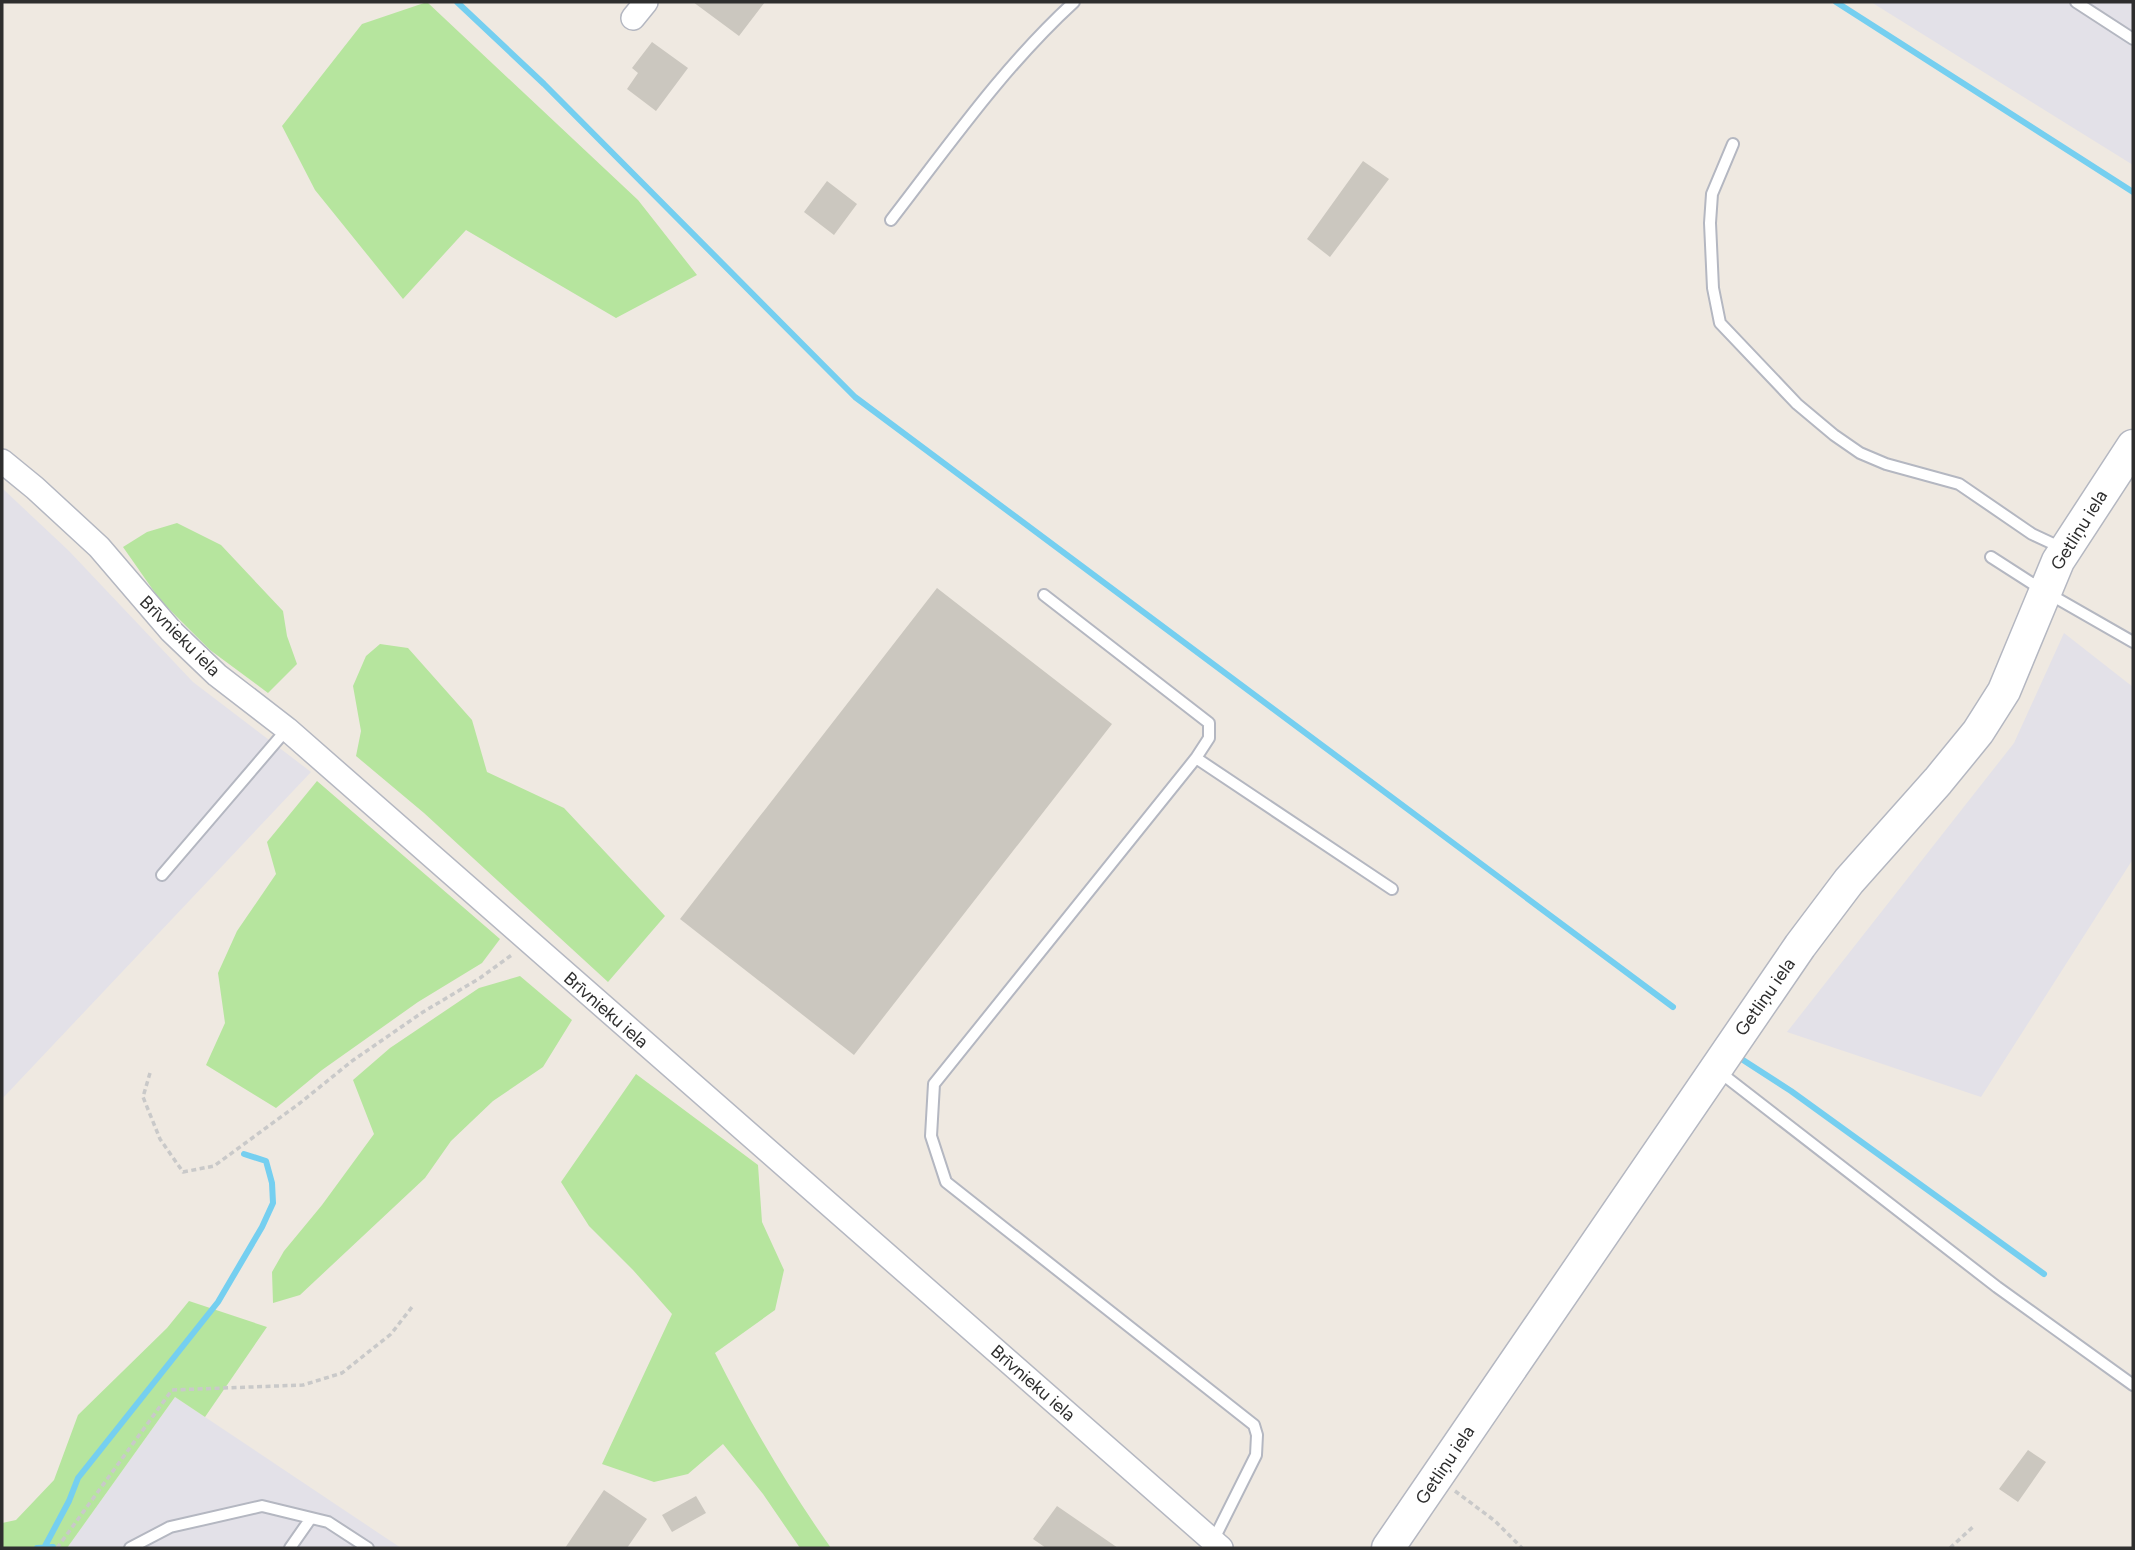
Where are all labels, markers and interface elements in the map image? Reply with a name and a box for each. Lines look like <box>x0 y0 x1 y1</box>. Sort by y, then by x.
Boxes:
street label: Getliņu iela <box>2046 486 2112 574</box>
street label: Brīvnieku iela <box>135 591 225 681</box>
street label: Getliņu iela <box>1730 954 1800 1040</box>
street label: Brīvnieku iela <box>559 967 653 1053</box>
street label: Brīvnieku iela <box>986 1340 1080 1426</box>
street label: Getliņu iela <box>1411 1421 1479 1509</box>

